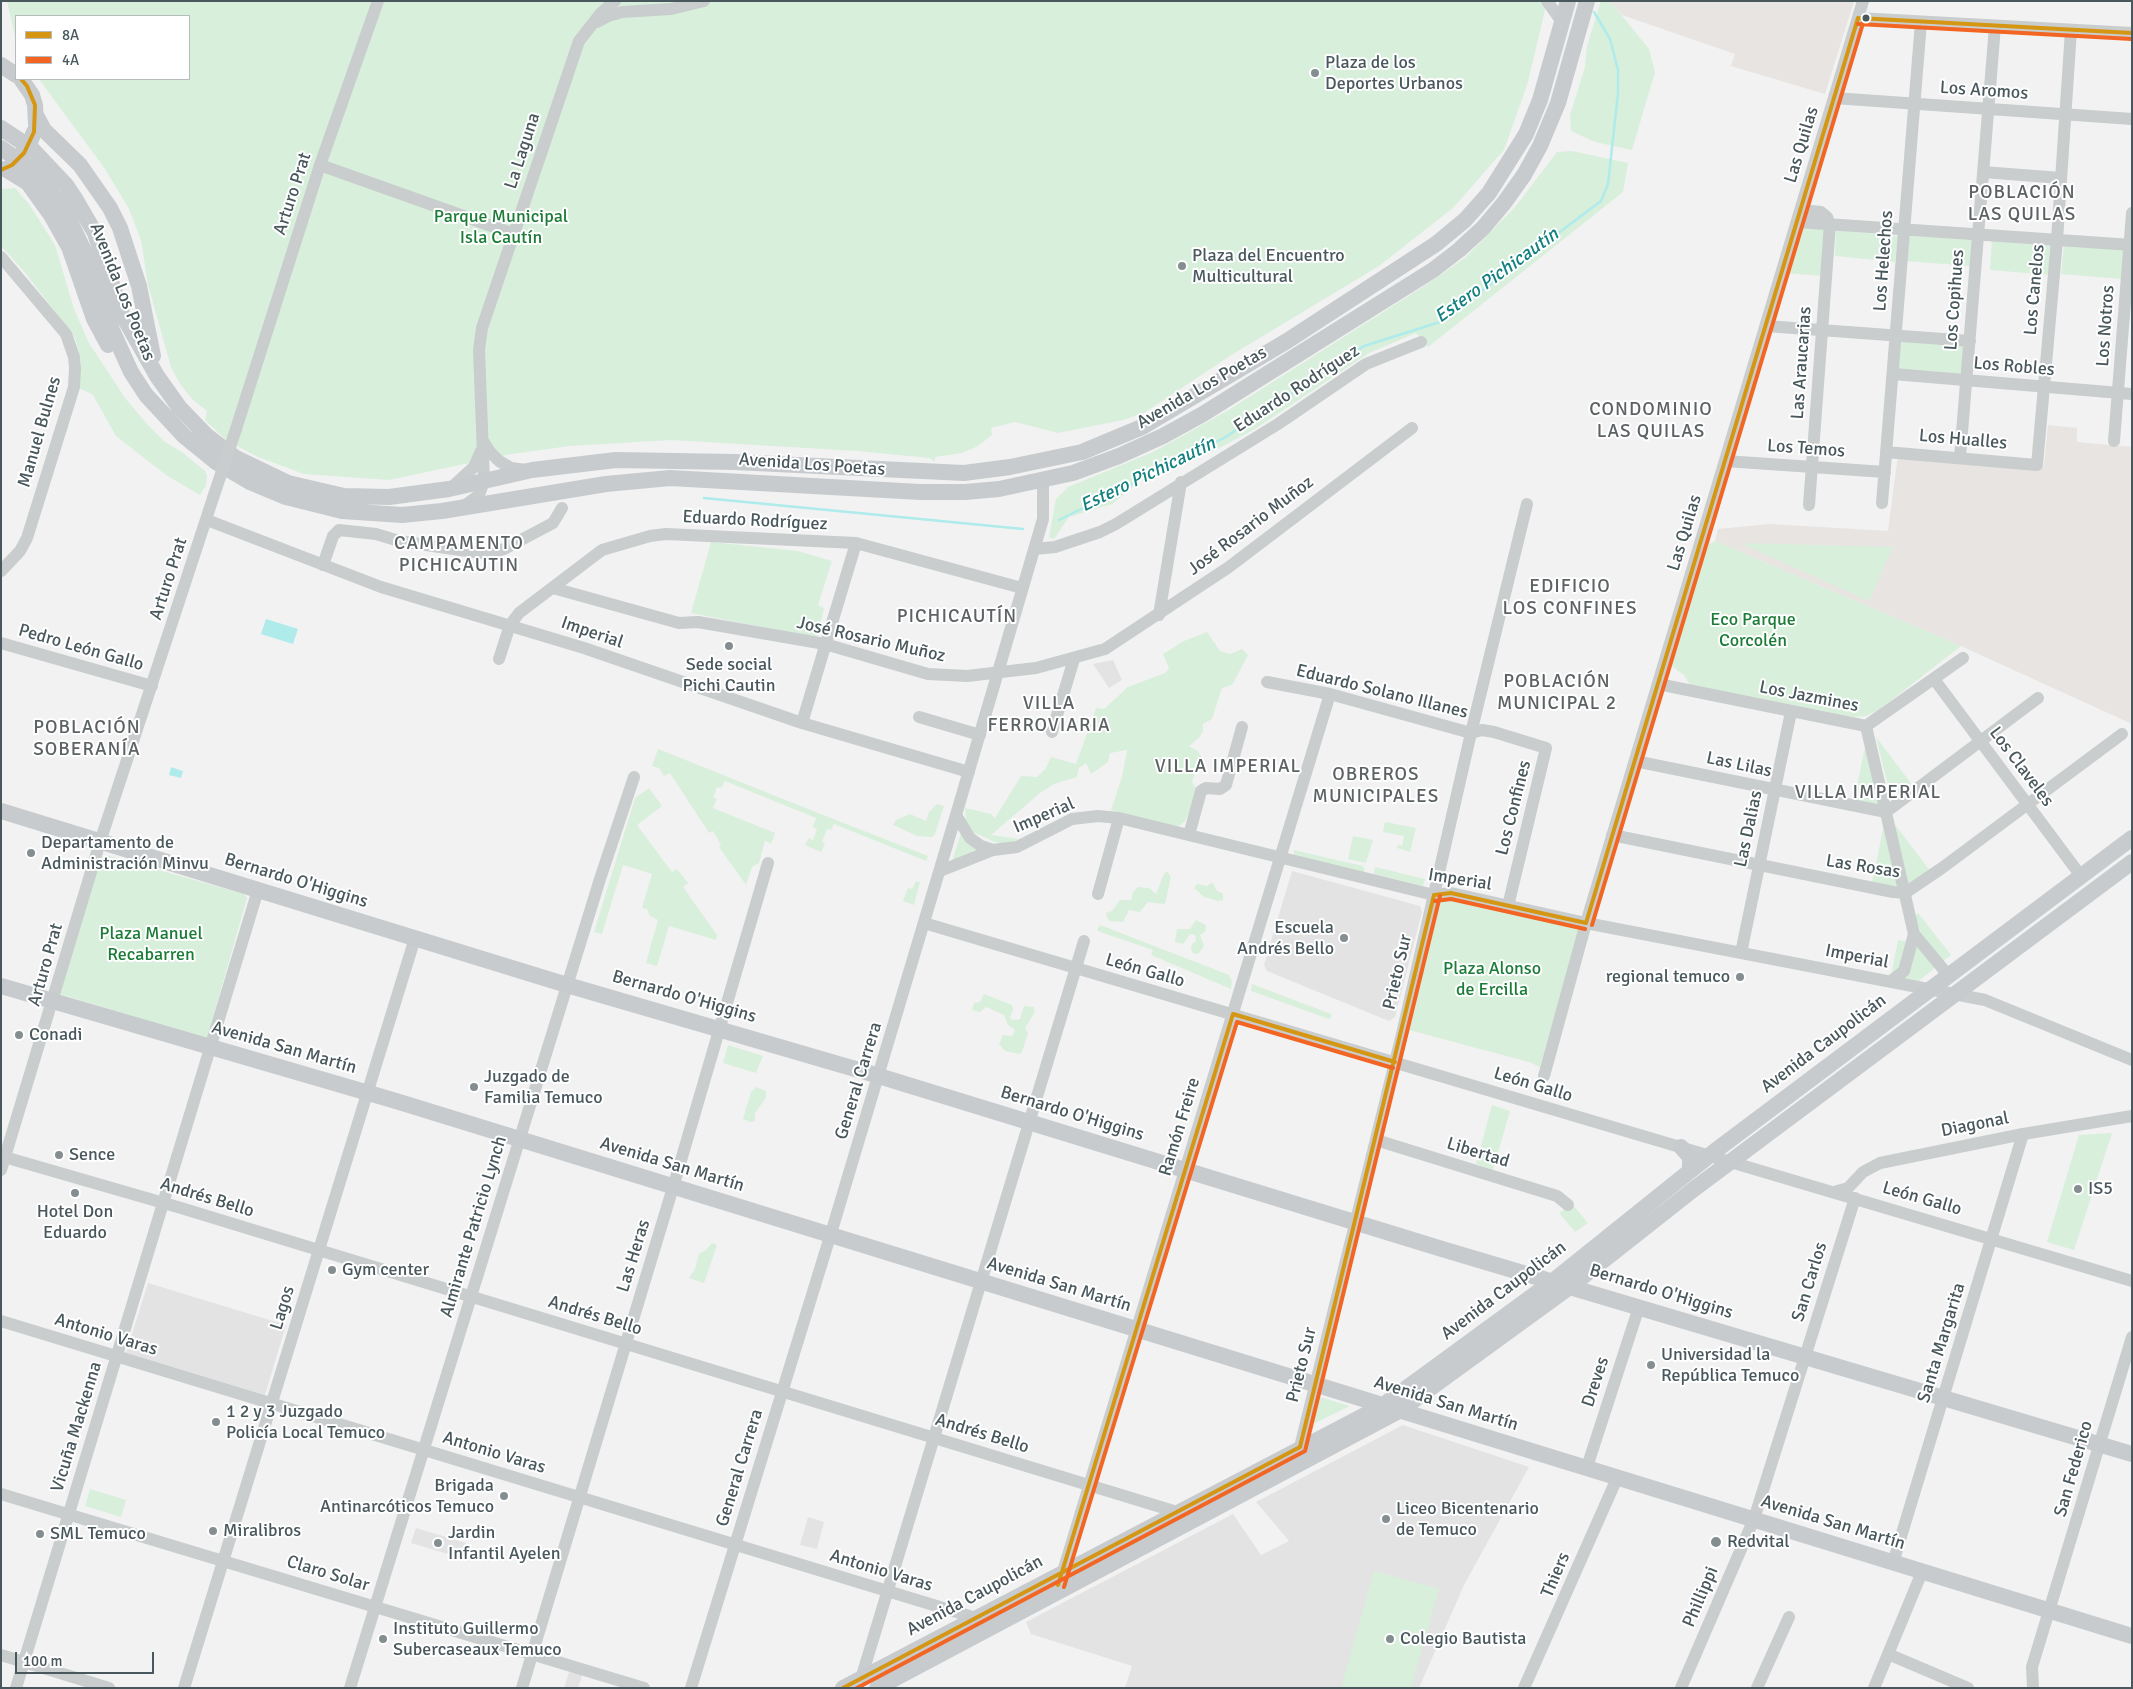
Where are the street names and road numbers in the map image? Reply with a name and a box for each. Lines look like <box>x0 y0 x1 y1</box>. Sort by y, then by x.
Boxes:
street label: Los Aromos <box>1939 77 2029 105</box>
street label: Las Quilas <box>1780 104 1824 186</box>
street label: La Laguna <box>501 110 545 192</box>
street label: Arturo Prat <box>270 150 316 238</box>
street label: Los Helechos <box>1870 210 1898 312</box>
street label: Avenida Los Poetas <box>85 220 159 364</box>
street label: Los Canelos <box>2020 244 2050 336</box>
street label: Los Copihues <box>1941 249 1969 351</box>
street label: Los Notros <box>2092 285 2120 367</box>
street label: Las Araucarias <box>1787 306 1817 420</box>
street label: Eduardo Rodríguez <box>1230 340 1364 438</box>
street label: Avenida Los Poetas <box>1133 342 1271 434</box>
street label: Los Robles <box>1972 353 2056 381</box>
street label: Manuel Bulnes <box>14 374 66 490</box>
street label: Los Hualles <box>1918 425 2008 455</box>
street label: Los Temos <box>1766 436 1846 462</box>
street label: Avenida Los Poetas <box>738 449 886 481</box>
street label: José Rosario Muñoz <box>1184 472 1318 580</box>
street label: Las Quilas <box>1663 492 1707 574</box>
street label: Eduardo Rodríguez <box>682 506 828 536</box>
street label: Arturo Prat <box>146 535 192 623</box>
street label: Imperial <box>558 612 626 654</box>
street label: José Rosario Muñoz <box>795 612 947 668</box>
street label: Pedro León Gallo <box>16 620 146 676</box>
street label: Eduardo Solano Illanes <box>1294 660 1470 724</box>
street label: Los Jazmines <box>1757 677 1861 717</box>
street label: Los Claveles <box>1984 723 2058 811</box>
street label: Las Lilas <box>1704 748 1774 782</box>
street label: Los Confines <box>1492 758 1536 858</box>
street label: Las Dalias <box>1730 789 1768 869</box>
street label: Imperial <box>1010 793 1078 839</box>
street label: Bernardo O'Higgins <box>222 849 370 913</box>
street label: Las Rosas <box>1824 850 1902 884</box>
street label: Imperial <box>1427 864 1493 896</box>
street label: Arturo Prat <box>24 921 68 1009</box>
street label: Prieto Sur <box>1379 932 1417 1012</box>
street label: Imperial <box>1823 940 1891 974</box>
street label: León Gallo <box>1103 949 1187 993</box>
street label: Bernardo O'Higgins <box>609 966 759 1028</box>
street label: Avenida Caupolicán <box>1757 990 1891 1098</box>
street label: Avenida San Martín <box>209 1017 359 1079</box>
street label: General Carrera <box>831 1020 887 1142</box>
street label: León Gallo <box>1491 1063 1575 1107</box>
street label: Ramón Freire <box>1155 1075 1205 1179</box>
street label: Bernardo O'Higgins <box>998 1082 1146 1146</box>
street label: Diagonal <box>1939 1108 2011 1142</box>
street label: Avenida San Martín <box>597 1133 747 1197</box>
street label: Libertad <box>1444 1133 1512 1173</box>
street label: Almirante Patricio Lynch <box>436 1134 512 1320</box>
street label: Andrés Bello <box>157 1173 257 1223</box>
street label: León Gallo <box>1880 1177 1964 1221</box>
street label: Las Heras <box>613 1217 655 1295</box>
street label: Avenida Caupolicán <box>1437 1237 1571 1345</box>
street label: San Carlos <box>1788 1240 1832 1324</box>
street label: Avenida San Martín <box>984 1253 1134 1317</box>
street label: Bernardo O'Higgins <box>1587 1260 1735 1324</box>
street label: Santa Margarita <box>1914 1280 1970 1406</box>
street label: Lagos <box>266 1283 300 1333</box>
street label: Andrés Bello <box>545 1291 645 1341</box>
street label: Antonio Varas <box>52 1309 160 1361</box>
street label: Prieto Sur <box>1282 1325 1322 1405</box>
street label: Dreves <box>1578 1354 1614 1410</box>
street label: Vicuña Mackenna <box>47 1359 107 1495</box>
street label: Avenida San Martín <box>1371 1372 1521 1436</box>
street label: General Carrera <box>712 1407 768 1529</box>
street label: Andrés Bello <box>932 1409 1032 1459</box>
street label: San Federico <box>2050 1418 2098 1520</box>
street label: Antonio Varas <box>440 1427 548 1479</box>
street label: Avenida San Martín <box>1758 1491 1908 1555</box>
street label: Antonio Varas <box>827 1545 935 1597</box>
street label: Thiers <box>1537 1549 1575 1601</box>
street label: Claro Solar <box>284 1551 372 1597</box>
street label: Avenida Caupolicán <box>903 1551 1047 1641</box>
street label: Phillippi <box>1679 1563 1723 1631</box>

